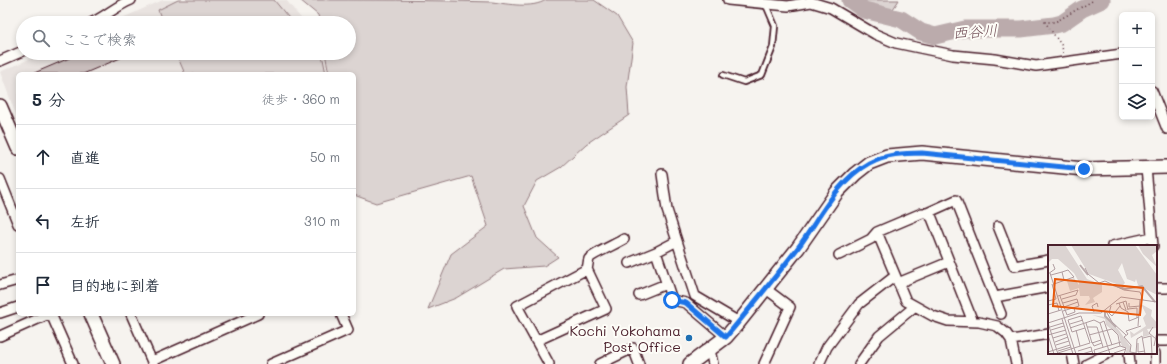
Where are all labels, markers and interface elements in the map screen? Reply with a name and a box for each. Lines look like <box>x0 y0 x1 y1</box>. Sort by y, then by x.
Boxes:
map controls <box>1119 12 1155 120</box>
button: + <box>1119 12 1155 48</box>
search box <box>16 16 356 60</box>
water label: 西谷川 <box>952 19 998 43</box>
icon: search <box>30 27 52 49</box>
text: ここで検索 <box>62 29 137 49</box>
button: − <box>1119 48 1155 84</box>
button: layers <box>1119 84 1155 120</box>
text: 5 分 <box>32 88 65 110</box>
text: 徒歩 · 360 m <box>262 90 340 107</box>
icon: ahead <box>32 146 54 168</box>
text: 直進 <box>70 147 100 167</box>
text: 50 m <box>310 148 340 165</box>
route end <box>1075 160 1093 178</box>
icon: left <box>32 210 54 232</box>
text: 左折 <box>70 211 100 231</box>
text: 310 m <box>304 212 340 229</box>
inset map <box>1048 245 1157 354</box>
icon: arrive <box>32 274 54 296</box>
text: 目的地に到着 <box>70 275 160 295</box>
route start <box>663 291 681 309</box>
place label: Kochi Yokohama Post Office <box>570 321 681 356</box>
marker: Kochi Yokohama Post Office <box>684 333 694 343</box>

